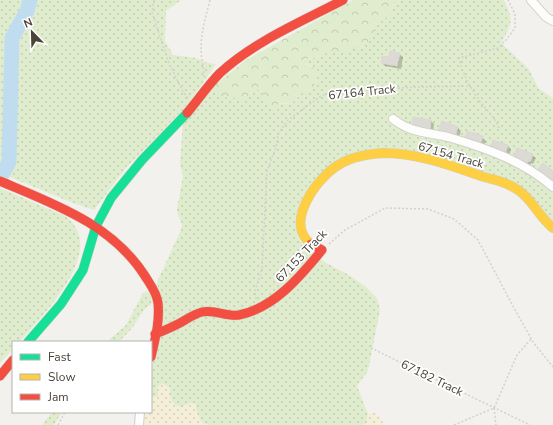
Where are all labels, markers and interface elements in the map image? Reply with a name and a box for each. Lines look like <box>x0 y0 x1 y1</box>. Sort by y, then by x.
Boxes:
north arrow <box>12 12 52 52</box>
text: N <box>22 15 35 32</box>
street label: 67164 Track <box>328 80 397 103</box>
street label: 67154 Track <box>416 138 487 172</box>
street label: 67153 Track <box>272 225 331 286</box>
legend <box>12 341 152 413</box>
text: Fast <box>48 349 71 365</box>
street label: 67182 Track <box>398 356 467 400</box>
text: Slow <box>48 369 76 385</box>
text: Jam <box>47 389 69 405</box>

